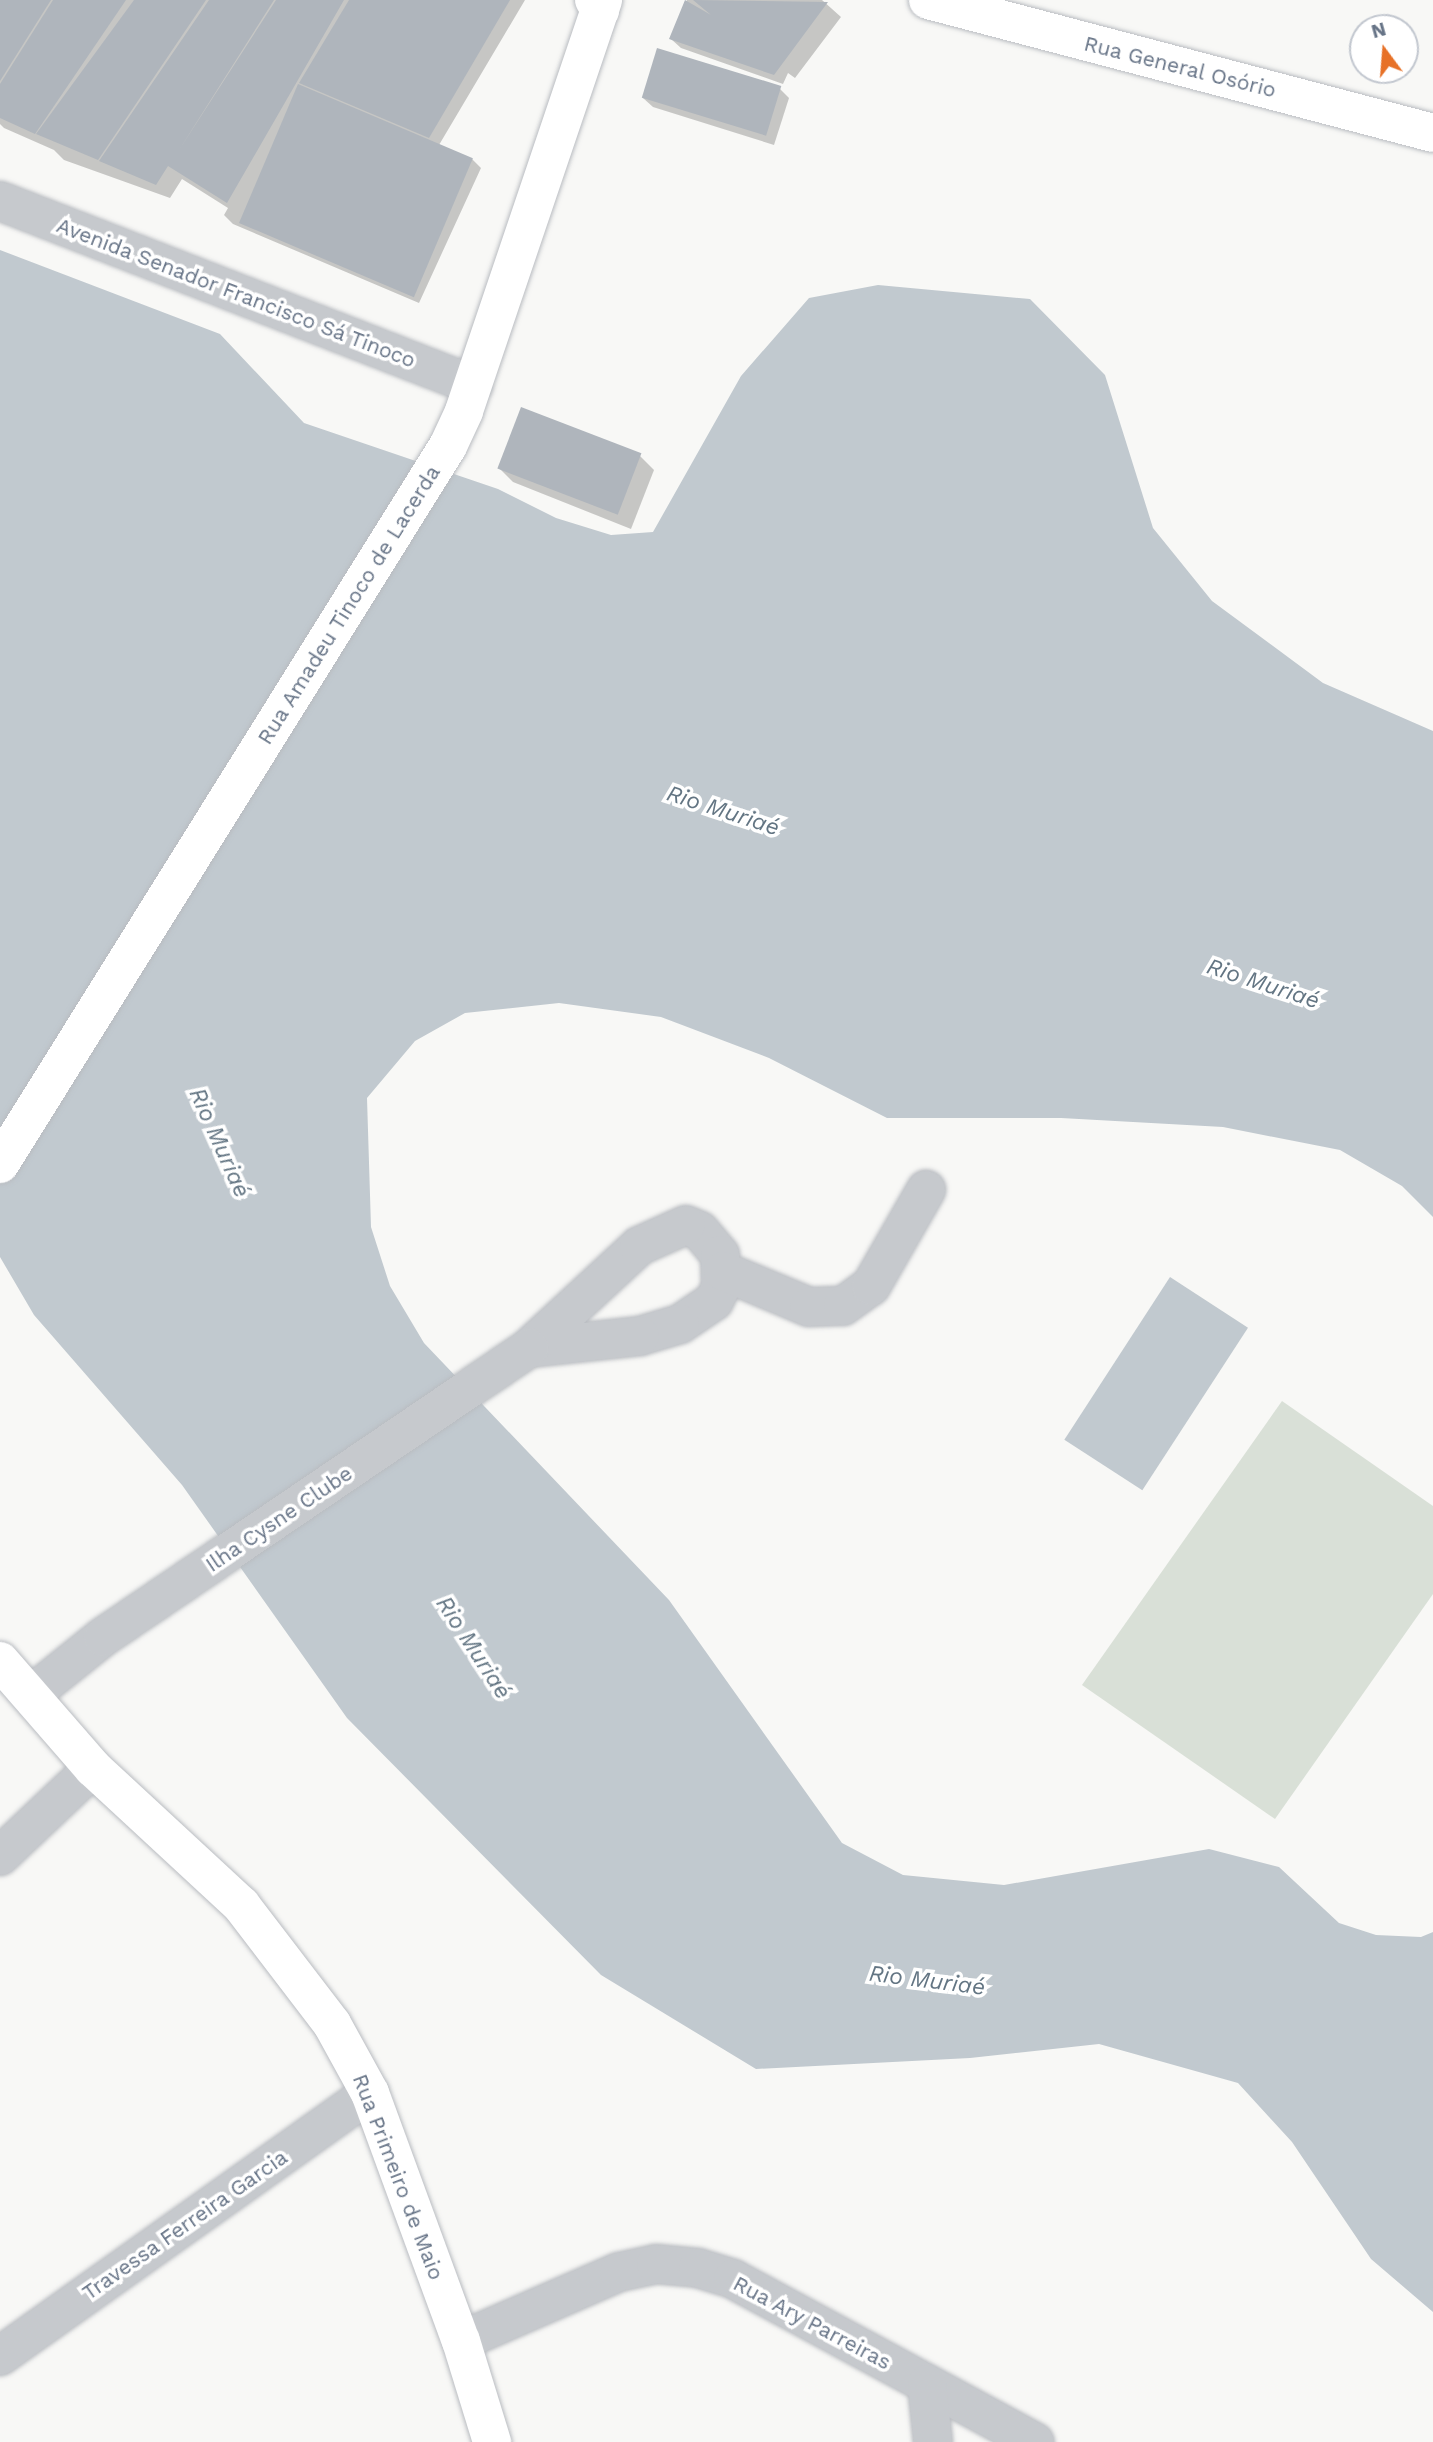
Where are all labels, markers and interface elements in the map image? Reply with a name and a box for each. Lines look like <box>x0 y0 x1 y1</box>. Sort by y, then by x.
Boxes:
north arrow <box>1349 14 1419 84</box>
text: N <box>1369 17 1389 43</box>
street label: Rua General Osório <box>1081 31 1279 103</box>
street label: Avenida Senador Francisco Sá Tinoco <box>52 212 420 374</box>
street label: Rua Amadeu Tinoco de Lacerda <box>252 460 446 750</box>
water label: Rio Muriaé <box>663 780 783 842</box>
water label: Rio Muriaé <box>1203 953 1323 1015</box>
water label: Rio Muriaé <box>183 1084 255 1202</box>
street label: Ilha Cysne Clube <box>201 1460 357 1578</box>
water label: Rio Muriaé <box>430 1591 516 1705</box>
water label: Rio Muriaé <box>867 1960 987 2002</box>
street label: Rua Primeiro de Maio <box>347 2070 449 2284</box>
street label: Travessa Ferreira Garcia <box>77 2144 293 2306</box>
street label: Rua Ary Parreiras <box>728 2270 896 2376</box>

